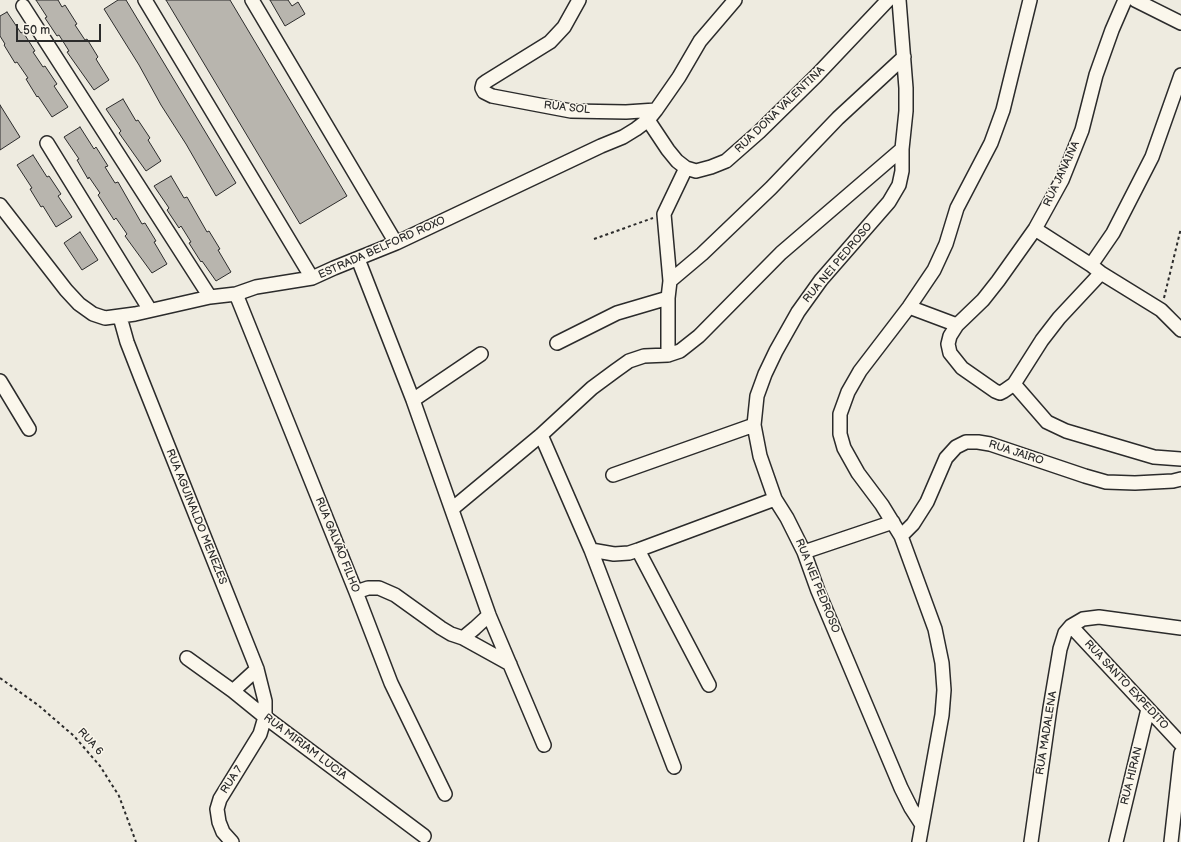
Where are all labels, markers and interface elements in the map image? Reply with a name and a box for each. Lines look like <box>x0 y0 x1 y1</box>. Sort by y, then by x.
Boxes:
scale bar <box>18 16 103 42</box>
text: 50 m <box>23 23 50 38</box>
street label: RUA DONA VALENTINA <box>733 64 827 156</box>
street label: RUA SOL <box>543 99 591 117</box>
street label: RUA JANAINA <box>1041 139 1083 209</box>
street label: ESTRADA BELFORD ROXO <box>317 214 447 282</box>
street label: RUA NEI PEDROSO <box>801 220 875 306</box>
street label: RUA JAIRO <box>987 438 1045 468</box>
street label: RUA AGUINALDO MENEZES <box>163 447 229 587</box>
street label: RUA GALVÃO FILHO <box>312 495 362 595</box>
street label: RUA NEI PEDROSO <box>792 537 842 635</box>
street label: RUA SANTO EXPEDITO <box>1081 638 1171 732</box>
street label: RUA MADALENA <box>1034 690 1060 776</box>
street label: RUA MIRIAM LUCIA <box>261 711 349 783</box>
street label: RUA 6 <box>74 726 106 758</box>
street label: RUA HIRAN <box>1118 746 1146 806</box>
street label: RUA 7 <box>218 764 246 796</box>

